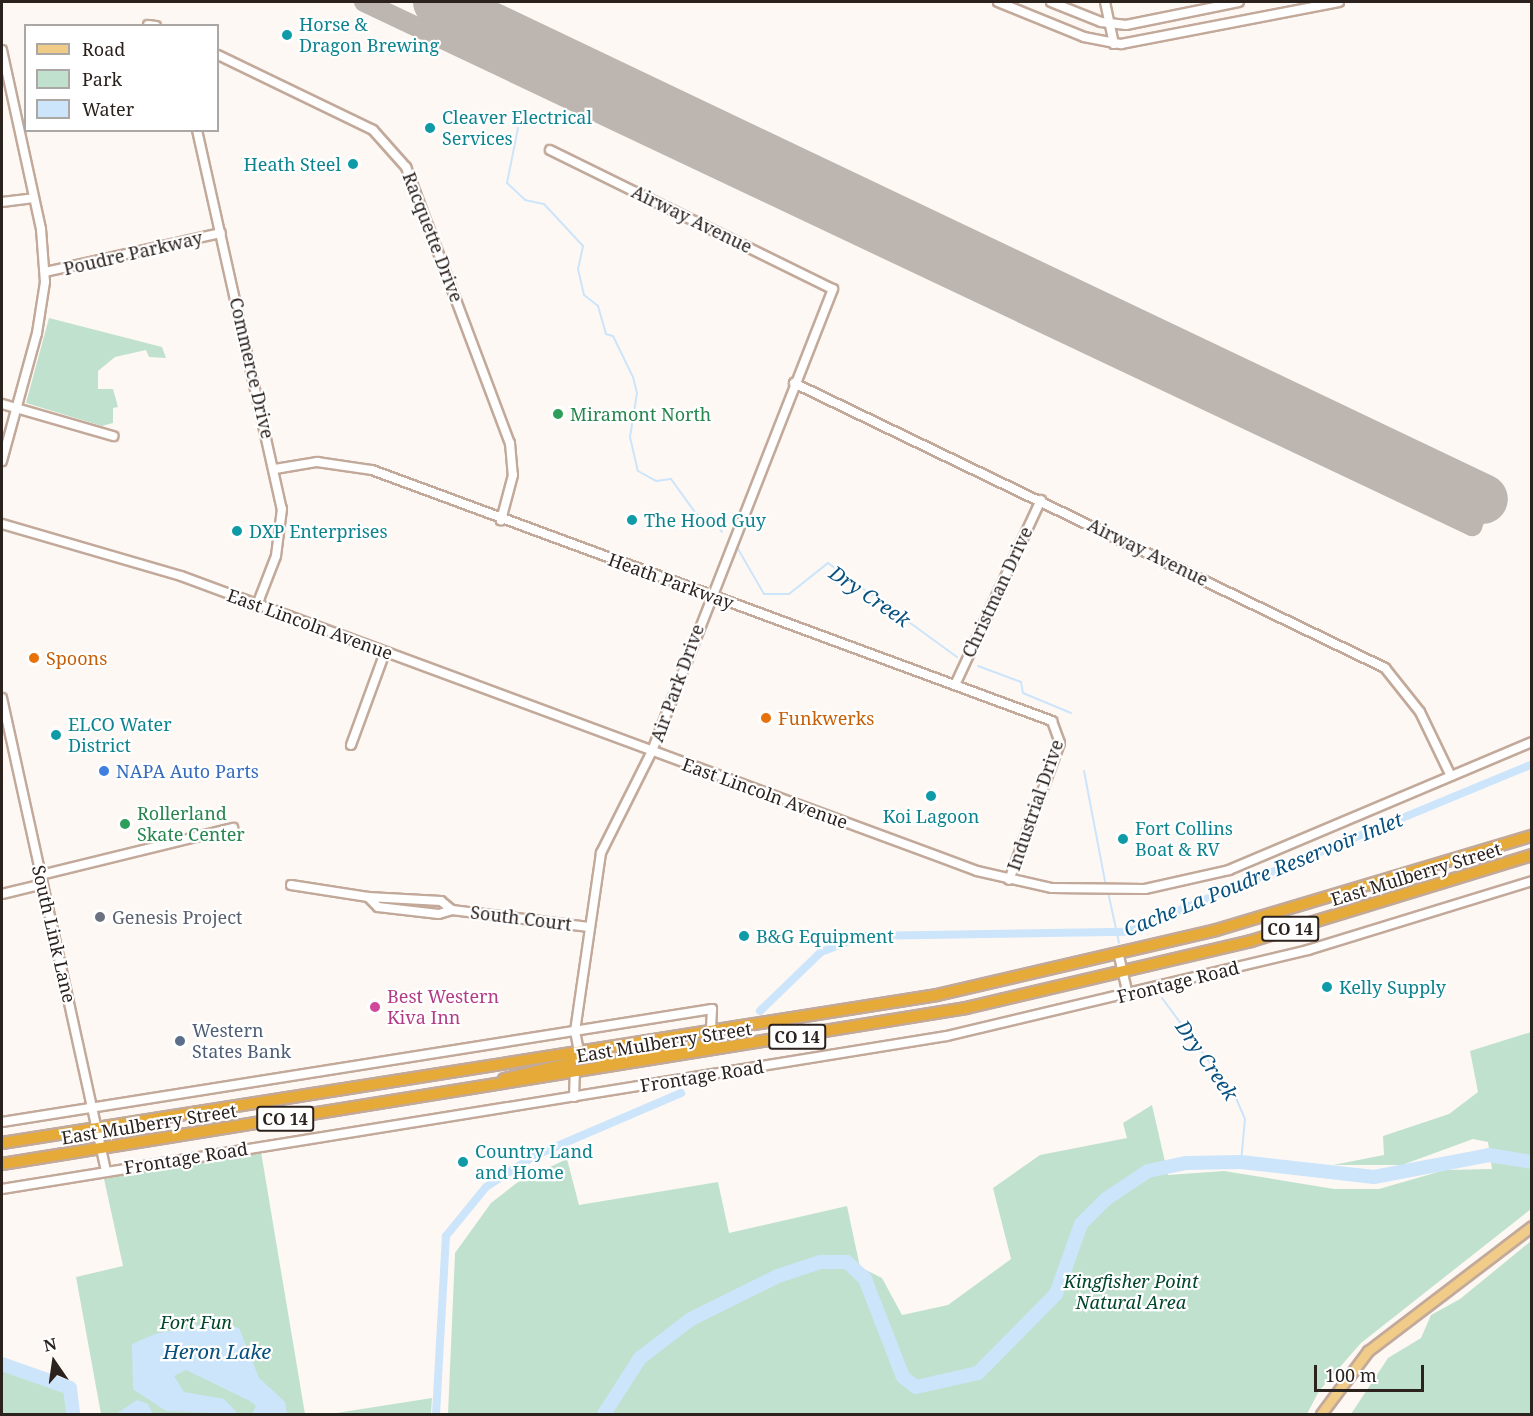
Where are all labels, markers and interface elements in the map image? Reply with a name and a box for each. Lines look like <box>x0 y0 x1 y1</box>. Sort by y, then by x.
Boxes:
place label: Horse & Dragon Brewing <box>299 14 439 57</box>
legend <box>24 24 219 132</box>
marker: Horse & Dragon Brewing <box>280 28 294 42</box>
text: Road <box>82 37 125 61</box>
text: Park <box>82 67 122 91</box>
text: Water <box>82 97 134 121</box>
place label: Cleaver Electrical Services <box>442 107 592 150</box>
marker: Cleaver Electrical Services <box>423 121 437 135</box>
place label: Heath Steel <box>244 153 341 175</box>
marker: Heath Steel <box>346 157 360 171</box>
street label: Racquette Drive <box>398 169 468 305</box>
street label: Airway Avenue <box>628 180 756 258</box>
street label: Poudre Parkway <box>61 227 205 279</box>
street label: Commerce Drive <box>225 295 279 441</box>
place label: Miramont North <box>570 403 711 425</box>
marker: Miramont North <box>551 407 565 421</box>
place label: The Hood Guy <box>644 509 766 531</box>
marker: The Hood Guy <box>625 513 639 527</box>
street label: Airway Avenue <box>1084 513 1212 591</box>
place label: DXP Enterprises <box>249 520 388 542</box>
street label: Christman Drive <box>957 523 1037 661</box>
marker: DXP Enterprises <box>230 524 244 538</box>
street label: Heath Parkway <box>605 548 737 614</box>
water label: Dry Creek <box>825 560 915 632</box>
street label: East Lincoln Avenue <box>224 584 396 664</box>
street label: Air Park Drive <box>646 621 708 745</box>
place label: Spoons <box>46 647 107 669</box>
marker: Spoons <box>27 651 41 665</box>
place label: Funkwerks <box>778 707 874 729</box>
marker: Funkwerks <box>759 711 773 725</box>
place label: ELCO Water District <box>68 714 172 756</box>
marker: ELCO Water District <box>49 728 63 742</box>
street label: Industrial Drive <box>1002 737 1068 873</box>
street label: East Lincoln Avenue <box>679 753 851 833</box>
place label: NAPA Auto Parts <box>116 760 259 782</box>
marker: NAPA Auto Parts <box>97 764 111 778</box>
marker: Koi Lagoon <box>924 789 938 803</box>
place label: Rollerland Skate Center <box>137 803 245 846</box>
place label: Koi Lagoon <box>883 805 979 827</box>
water label: Cache La Poudre Reservoir Inlet <box>1120 807 1406 941</box>
marker: Rollerland Skate Center <box>118 817 132 831</box>
place label: Fort Collins Boat & RV <box>1135 818 1233 860</box>
marker: Fort Collins Boat & RV <box>1116 832 1130 846</box>
street label: East Mulberry Street <box>1328 838 1504 910</box>
street label: South Link Lane <box>28 863 80 1005</box>
street label: South Court <box>469 901 573 935</box>
place label: Genesis Project <box>112 906 242 928</box>
marker: Genesis Project <box>93 910 107 924</box>
road number: CO 14 <box>1260 916 1320 942</box>
place label: B&G Equipment <box>756 925 894 947</box>
marker: B&G Equipment <box>737 929 751 943</box>
street label: Frontage Road <box>1115 956 1241 1008</box>
place label: Kelly Supply <box>1339 976 1446 998</box>
marker: Kelly Supply <box>1320 980 1334 994</box>
place label: Best Western Kiva Inn <box>387 986 499 1028</box>
marker: Best Western Kiva Inn <box>368 1000 382 1014</box>
water label: Dry Creek <box>1171 1015 1243 1105</box>
street label: East Mulberry Street <box>575 1017 753 1067</box>
place label: Western States Bank <box>192 1020 291 1062</box>
road number: CO 14 <box>767 1024 827 1050</box>
marker: Western States Bank <box>173 1034 187 1048</box>
street label: Frontage Road <box>639 1056 765 1096</box>
street label: East Mulberry Street <box>60 1099 238 1149</box>
road number: CO 14 <box>255 1106 315 1132</box>
street label: Frontage Road <box>123 1138 249 1178</box>
place label: Country Land and Home <box>475 1141 593 1184</box>
marker: Country Land and Home <box>456 1155 470 1169</box>
park label: Kingfisher Point Natural Area <box>1063 1271 1199 1314</box>
park label: Fort Fun <box>160 1311 232 1333</box>
north arrow <box>24 1332 84 1392</box>
text: N <box>41 1332 59 1357</box>
water label: Heron Lake <box>163 1339 271 1363</box>
scale bar <box>1317 1353 1426 1391</box>
text: 100 m <box>1325 1363 1377 1387</box>

